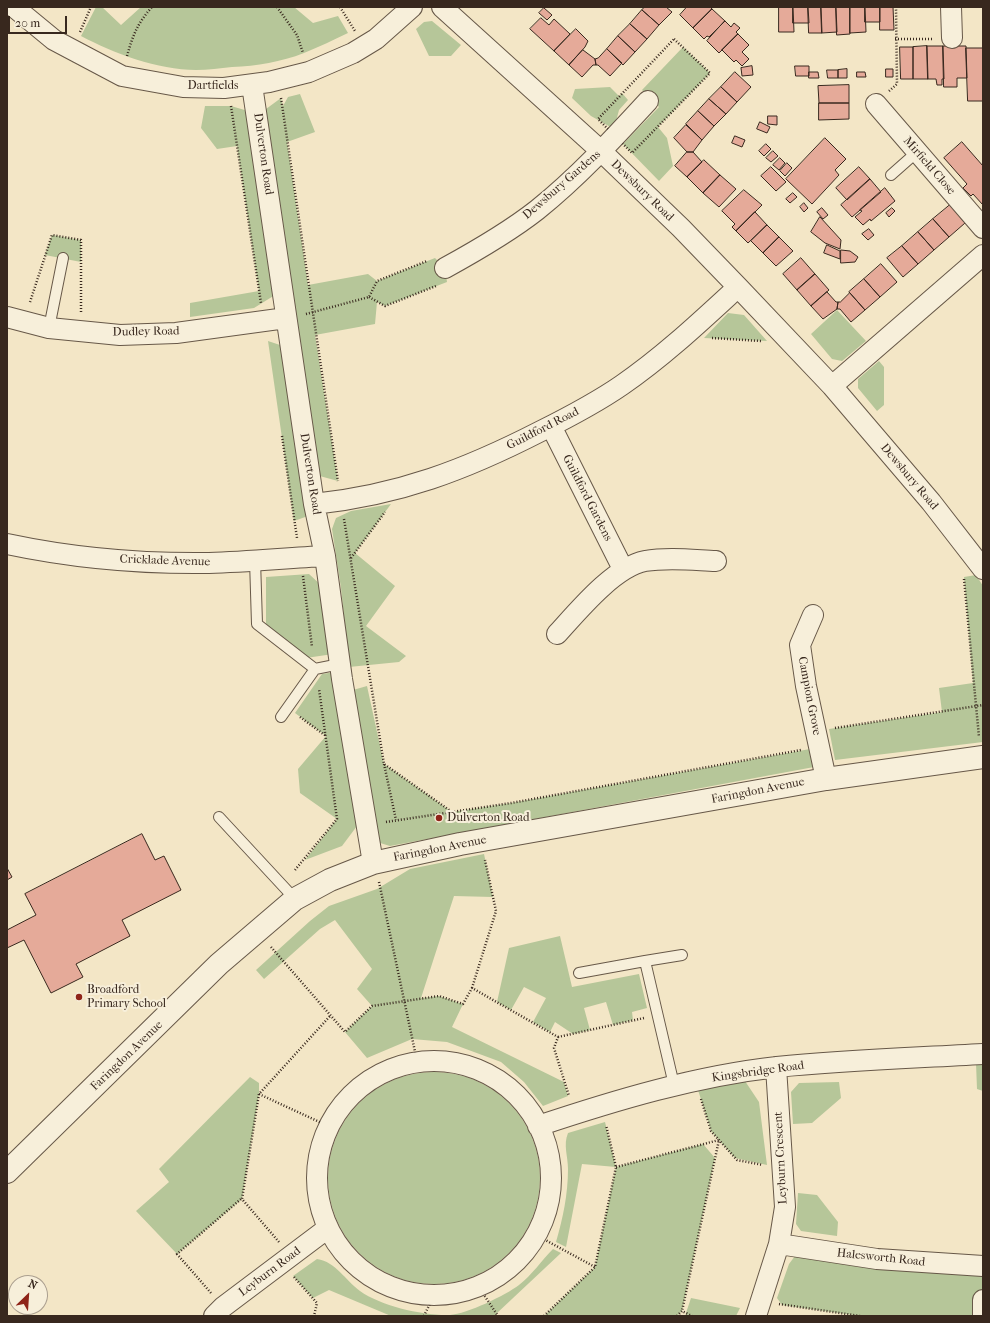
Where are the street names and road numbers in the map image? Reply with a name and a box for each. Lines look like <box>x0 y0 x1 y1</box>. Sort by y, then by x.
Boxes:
street label: Dartfields <box>188 79 238 93</box>
street label: Dulverton Road <box>250 112 276 196</box>
street label: Mirfield Close <box>900 134 958 198</box>
street label: Dewsbury Gardens <box>520 147 604 223</box>
street label: Dewsbury Road <box>607 157 677 225</box>
street label: Dudley Road <box>112 324 180 340</box>
street label: Guildford Road <box>504 405 582 453</box>
street label: Dulverton Road <box>296 432 324 516</box>
street label: Dewsbury Road <box>877 441 941 513</box>
street label: Guildford Gardens <box>559 452 615 544</box>
street label: Cricklade Avenue <box>119 552 211 570</box>
street label: Campion Grove <box>794 655 824 737</box>
street label: Faringdon Avenue <box>710 775 806 807</box>
street label: Faringdon Avenue <box>392 833 488 865</box>
street label: Faringdon Avenue <box>88 1018 166 1094</box>
street label: Kingsbridge Road <box>711 1058 805 1086</box>
street label: Leyburn Crescent <box>771 1111 791 1205</box>
street label: Leyburn Road <box>236 1244 304 1300</box>
street label: Halesworth Road <box>836 1246 926 1270</box>

